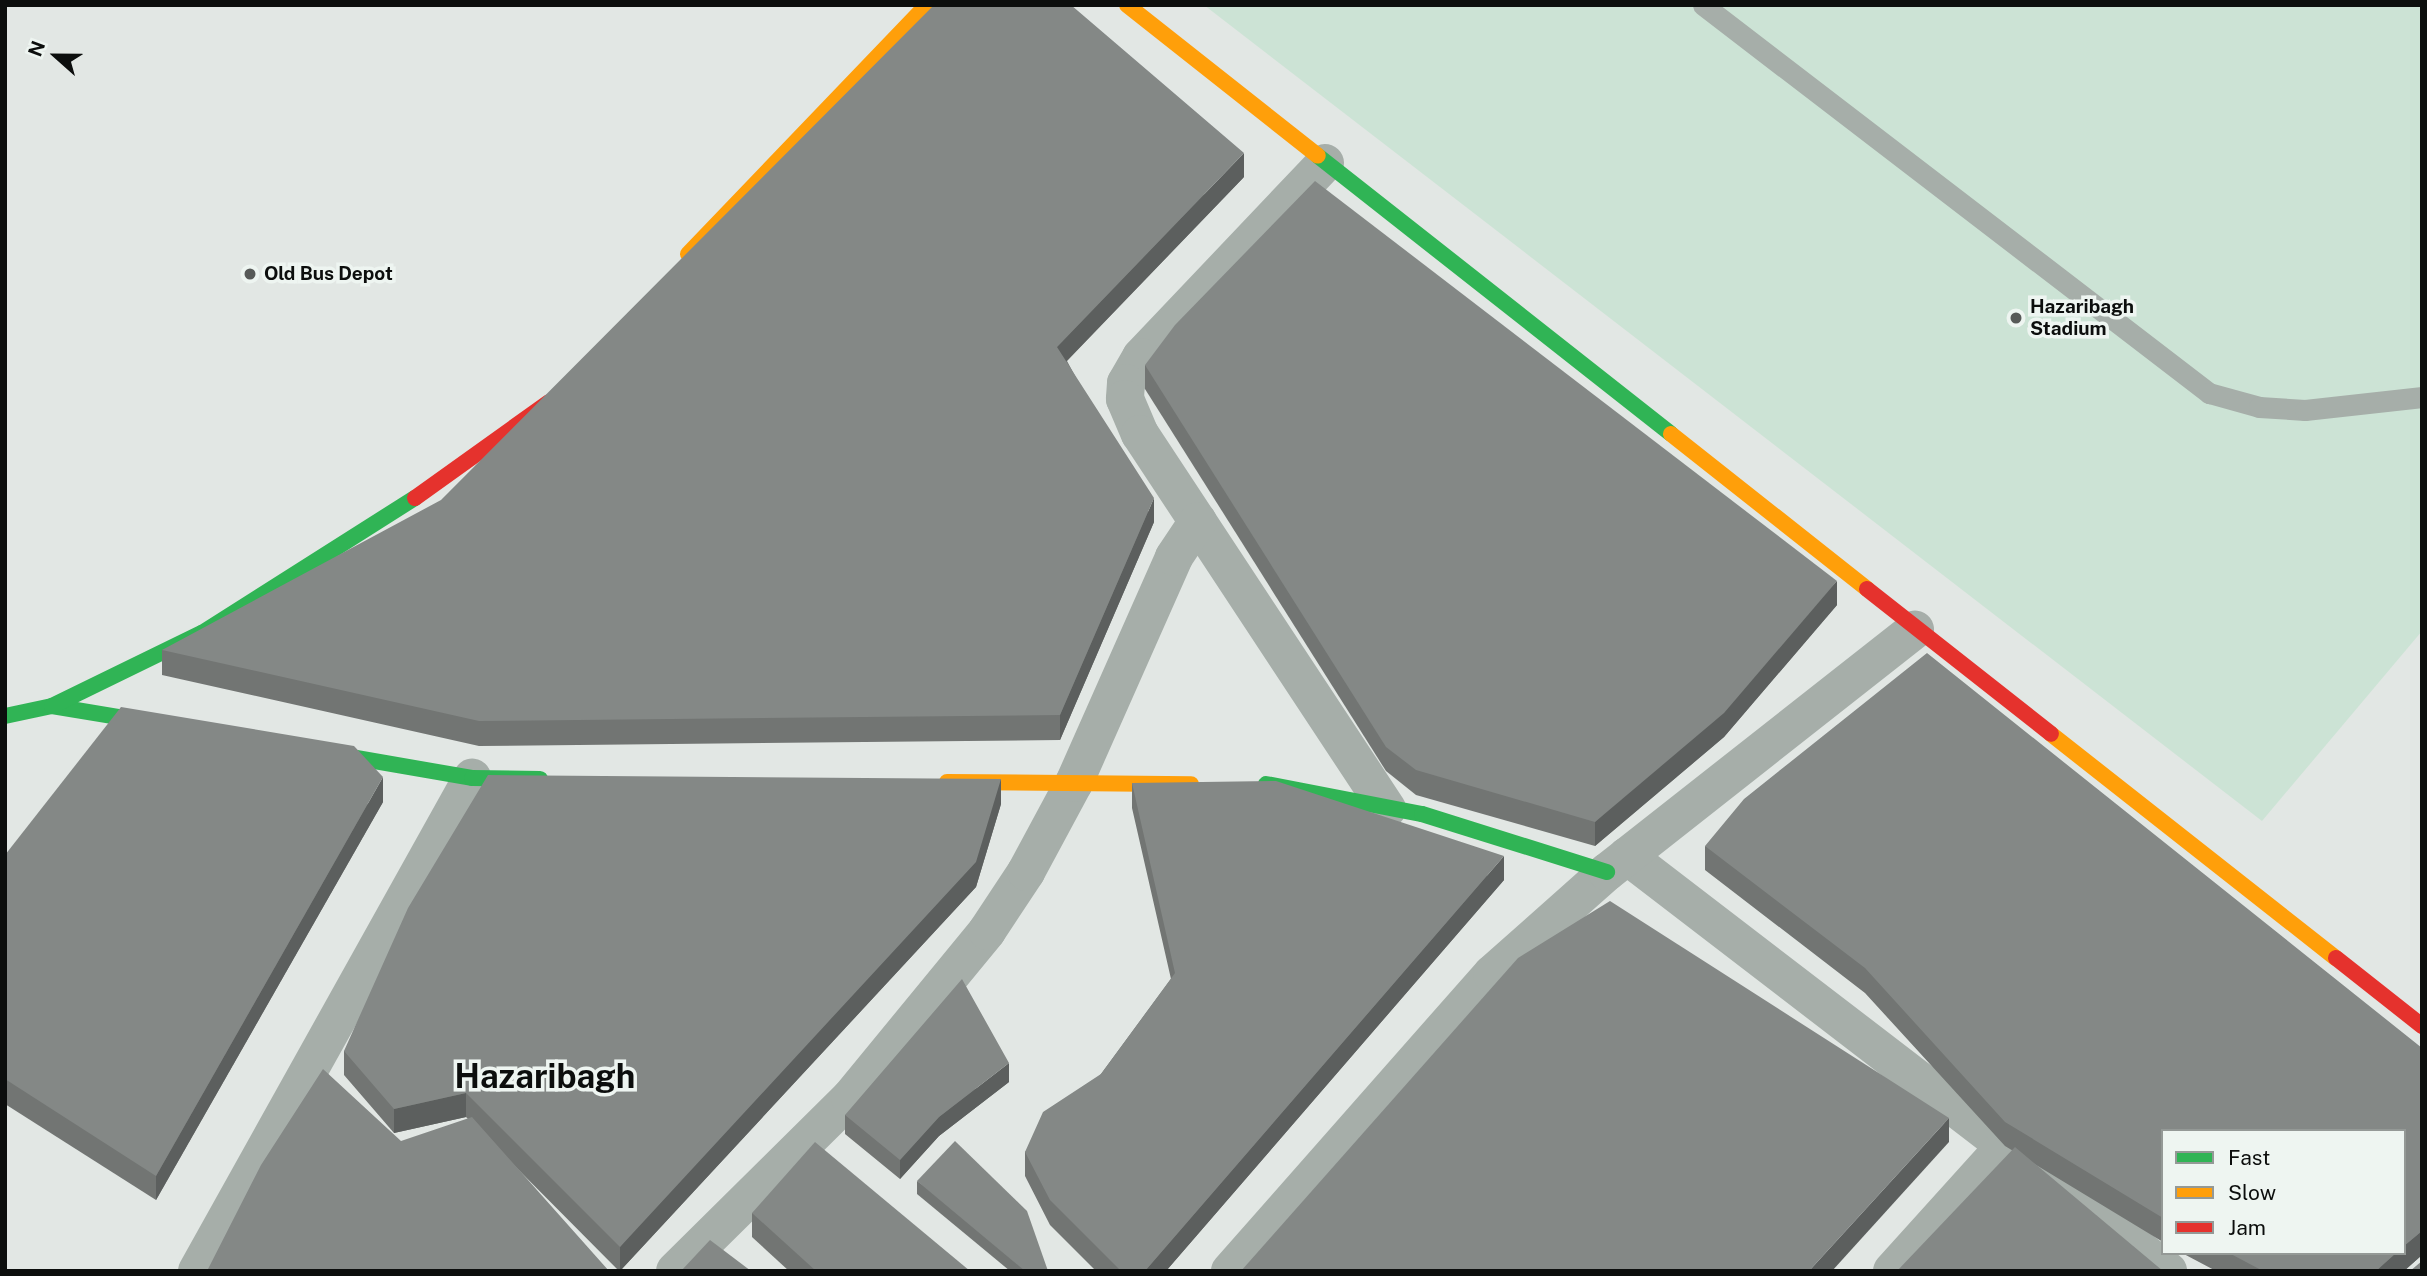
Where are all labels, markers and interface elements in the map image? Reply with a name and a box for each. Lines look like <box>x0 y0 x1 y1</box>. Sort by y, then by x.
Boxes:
north arrow <box>21 21 91 91</box>
text: N <box>23 38 49 59</box>
place label: Old Bus Depot <box>264 263 393 285</box>
marker: Old Bus Depot <box>242 266 258 282</box>
place label: Hazaribagh Stadium <box>2030 296 2134 340</box>
marker: Hazaribagh Stadium <box>2008 310 2024 326</box>
district label: Hazaribagh <box>455 1057 635 1097</box>
legend <box>2161 1129 2406 1255</box>
text: Fast <box>2228 1145 2270 1170</box>
text: Slow <box>2228 1180 2276 1205</box>
text: Jam <box>2228 1215 2266 1240</box>

